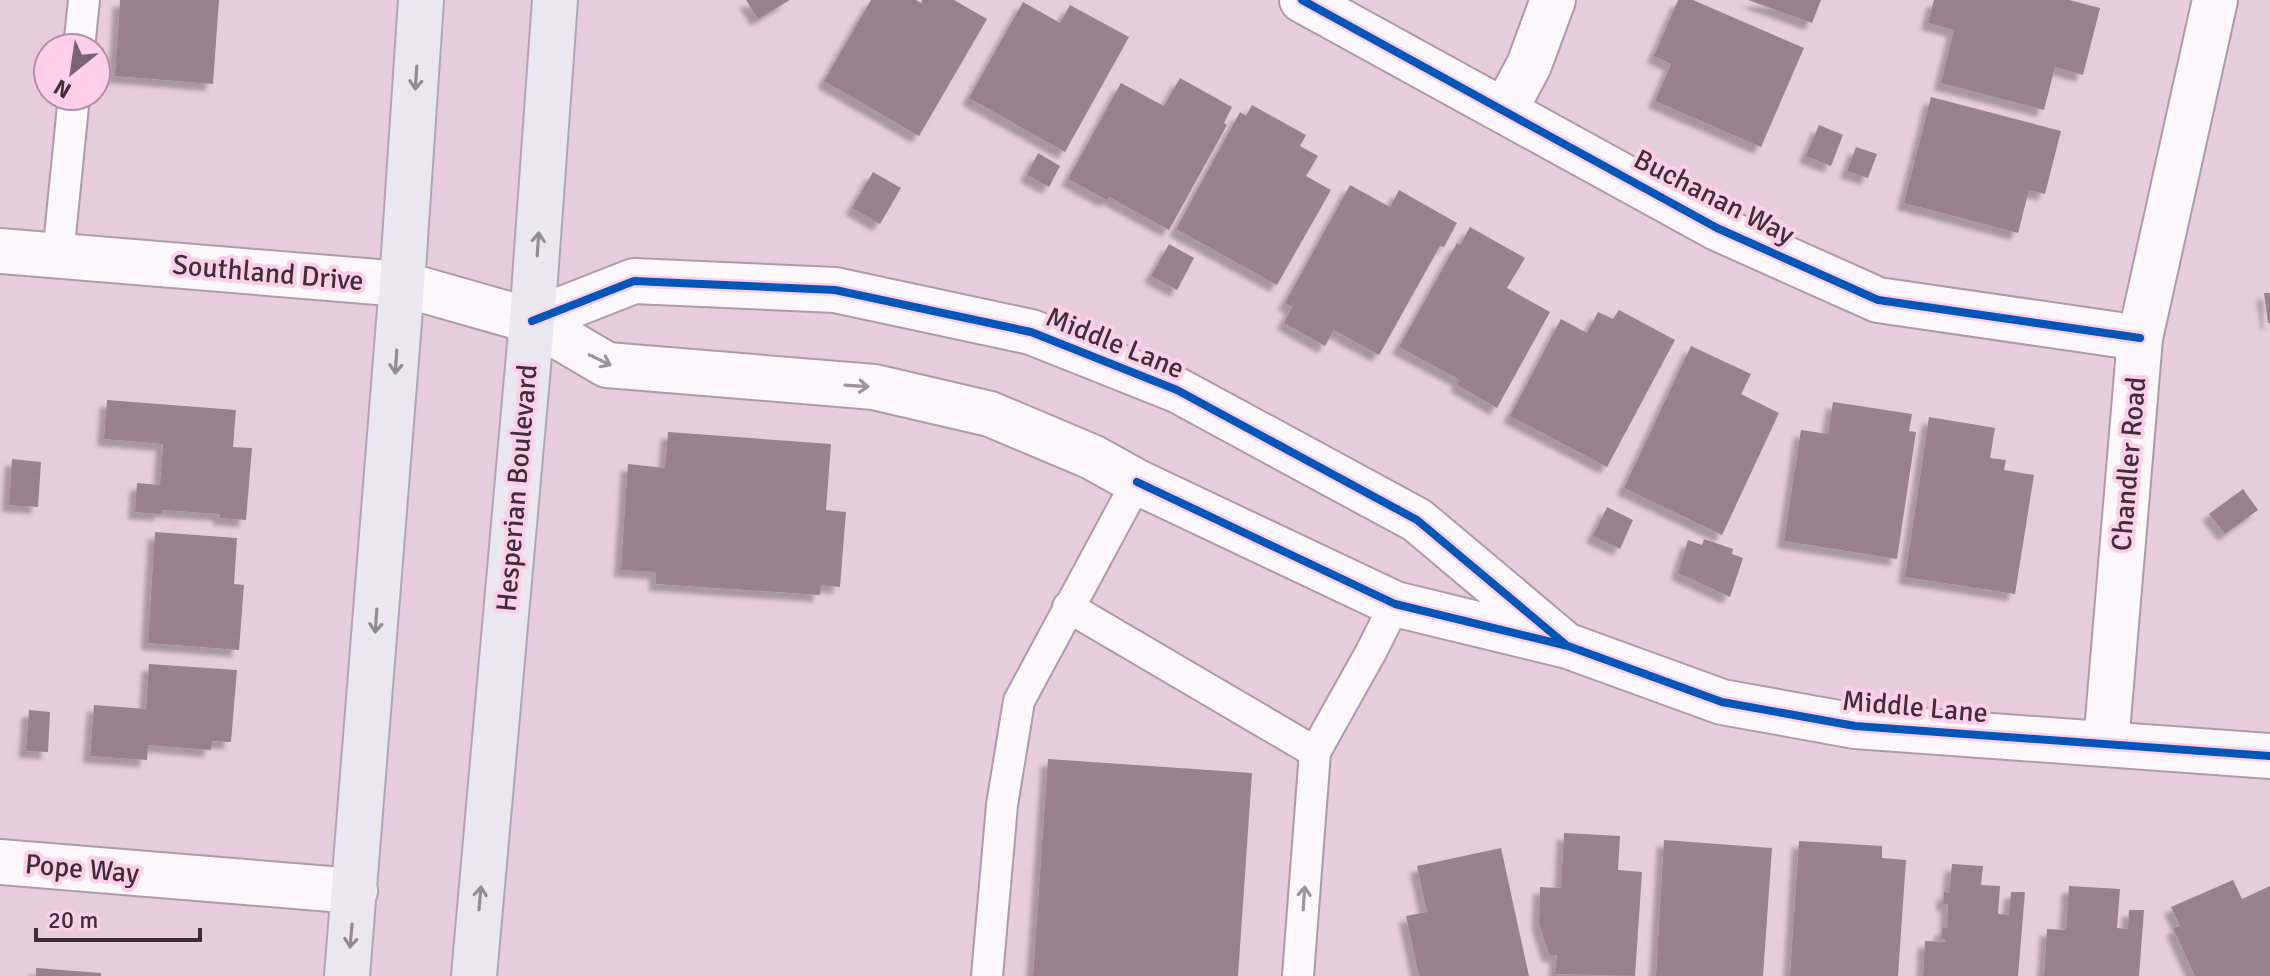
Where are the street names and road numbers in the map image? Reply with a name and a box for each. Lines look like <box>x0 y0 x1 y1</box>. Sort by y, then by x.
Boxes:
street label: Buchanan Way <box>1628 142 1800 252</box>
street label: Southland Drive <box>171 248 365 298</box>
street label: Middle Lane <box>1041 300 1189 386</box>
street label: Hesperian Boulevard <box>489 363 545 613</box>
street label: Chandler Road <box>2104 375 2154 553</box>
street label: Middle Lane <box>1841 684 1989 730</box>
street label: Pope Way <box>24 847 140 891</box>

